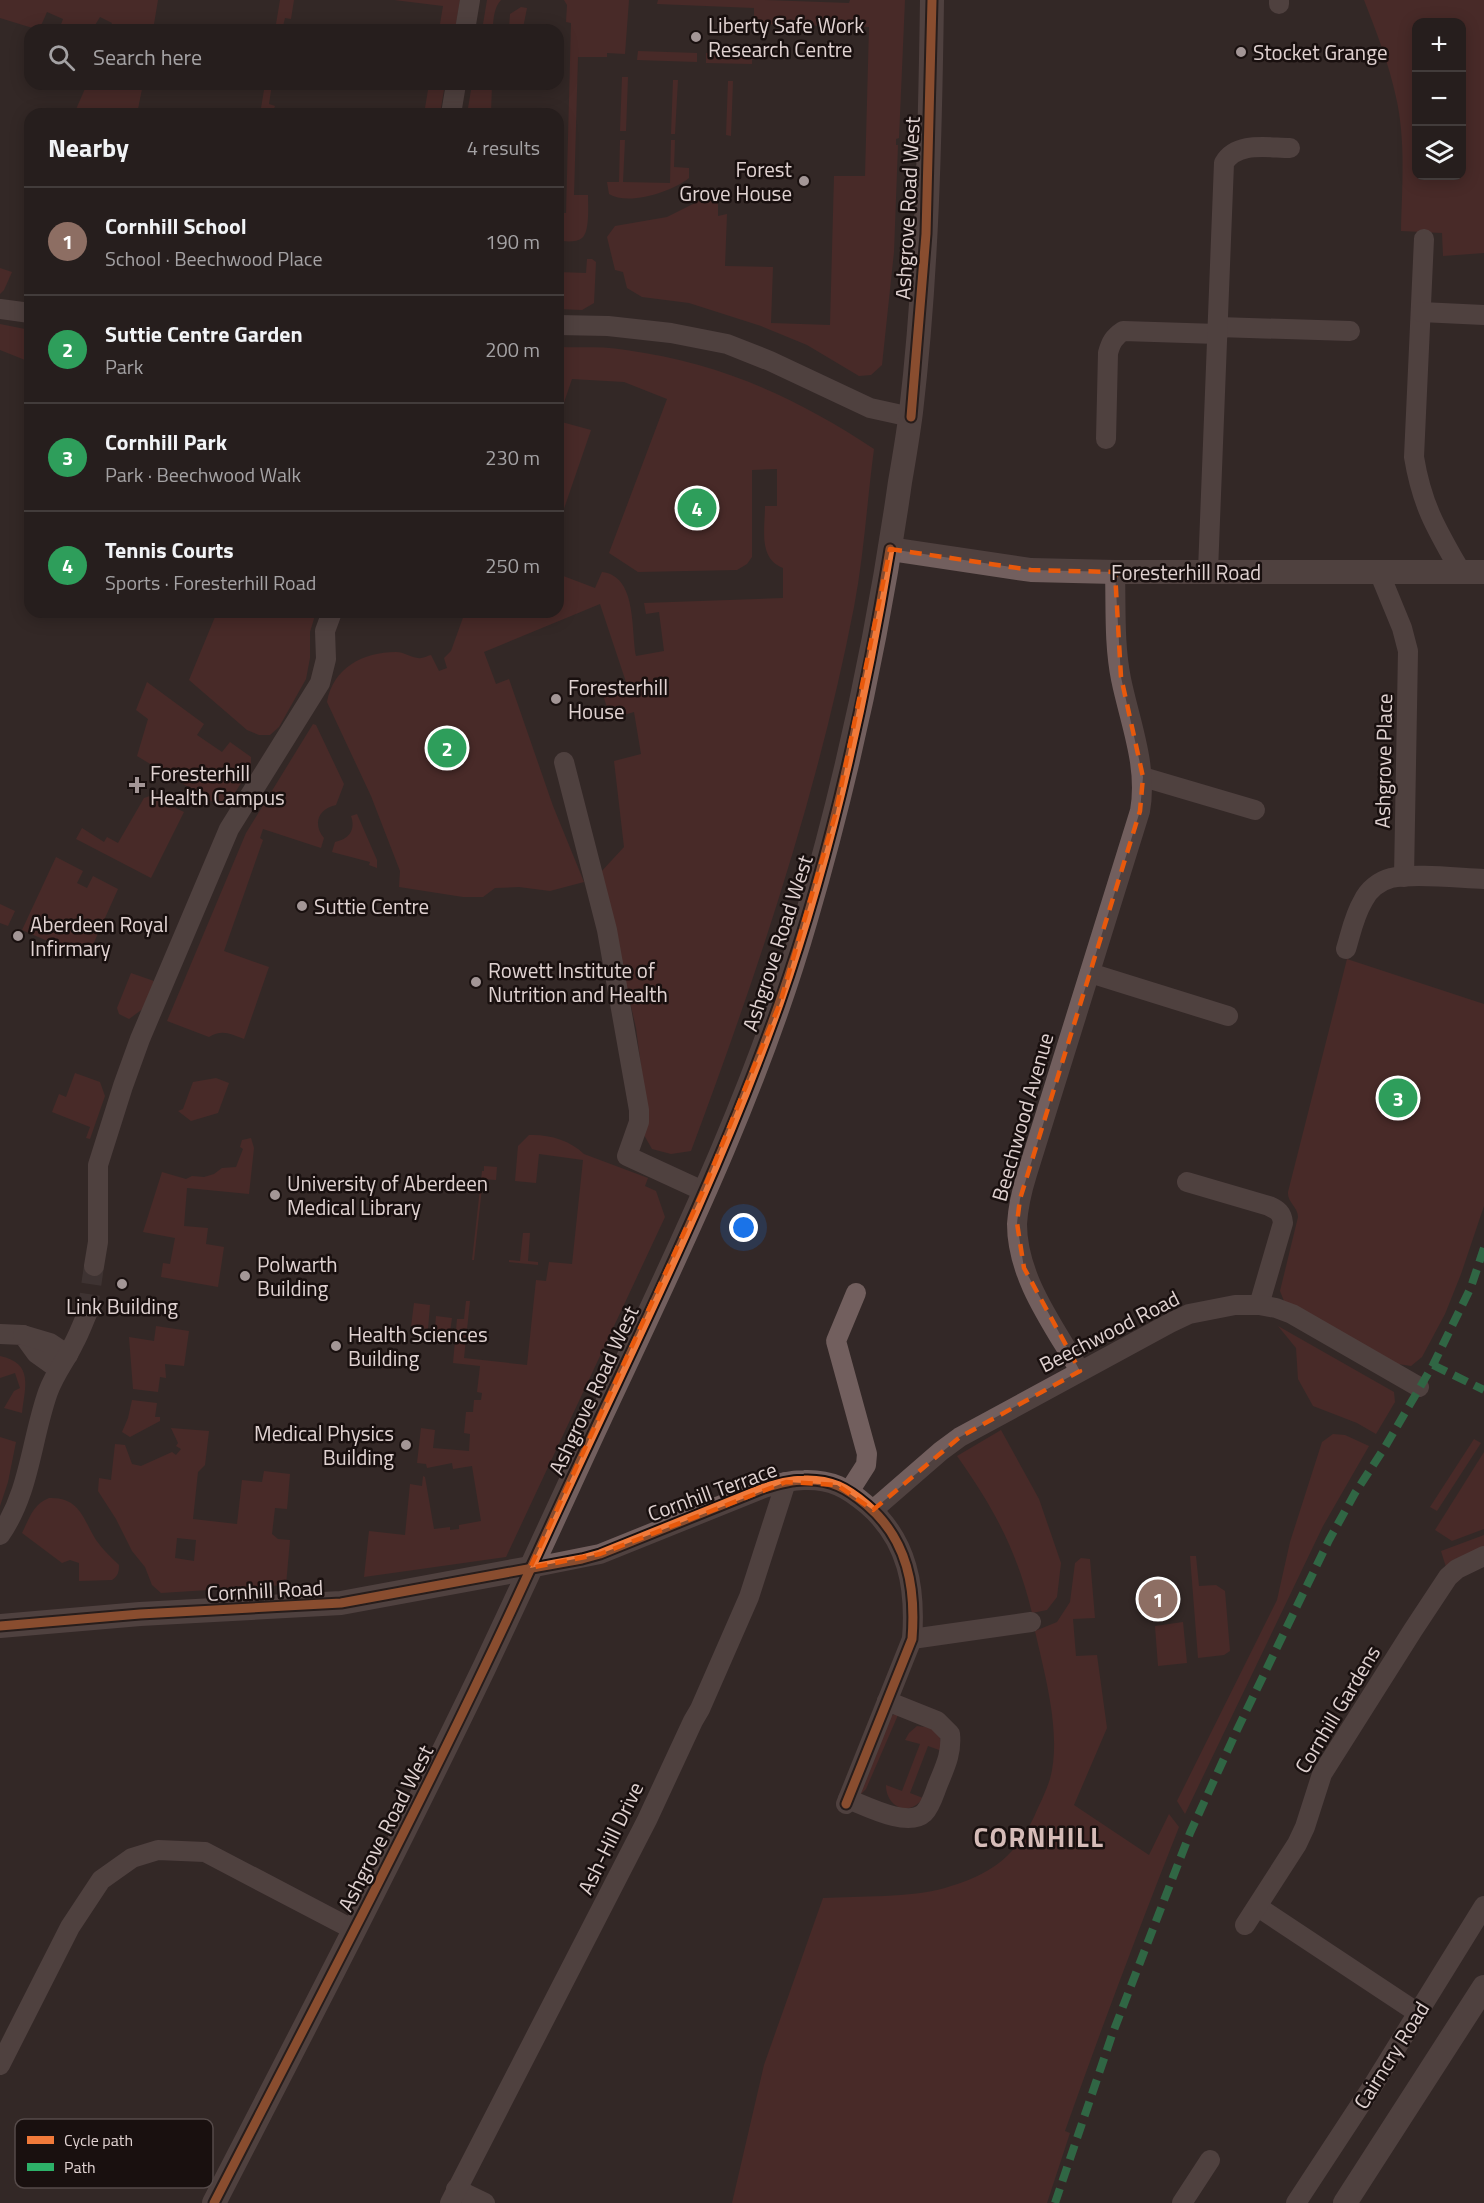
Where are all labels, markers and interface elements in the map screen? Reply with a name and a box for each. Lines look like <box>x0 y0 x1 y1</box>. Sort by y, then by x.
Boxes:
place label: Liberty Safe Work Research Centre <box>708 9 864 65</box>
map controls <box>1412 18 1466 180</box>
button: + <box>1412 18 1466 72</box>
search box <box>24 24 564 90</box>
marker: Liberty Safe Work Research Centre <box>689 30 703 44</box>
place label: Stocket Grange <box>1253 36 1388 68</box>
text: Search here <box>93 40 202 74</box>
icon: search <box>45 41 78 74</box>
marker: Stocket Grange <box>1234 45 1248 59</box>
button: − <box>1412 72 1466 126</box>
street label: Ashgrove Road West <box>886 115 928 300</box>
button: layers <box>1412 126 1466 180</box>
text: Nearby <box>48 128 129 167</box>
text: 4 results <box>467 132 540 163</box>
place label: Forest Grove House <box>679 153 793 209</box>
marker: Forest Grove House <box>797 174 811 188</box>
text: Cornhill School <box>105 209 247 243</box>
text: 1 <box>62 226 73 257</box>
text: 190 m <box>485 226 540 257</box>
text: School · Beechwood Place <box>105 243 323 274</box>
text: Suttie Centre Garden <box>105 317 303 351</box>
text: 2 <box>62 334 73 365</box>
text: 200 m <box>485 334 540 365</box>
text: Park <box>105 351 143 382</box>
text: Cornhill Park <box>105 425 227 459</box>
text: 3 <box>62 442 73 473</box>
text: 230 m <box>485 442 540 473</box>
text: Park · Beechwood Walk <box>105 459 301 490</box>
pin: 4 <box>678 486 716 530</box>
text: Tennis Courts <box>105 533 234 567</box>
text: 4 <box>62 550 73 581</box>
text: 250 m <box>485 550 540 581</box>
street label: Foresterhill Road <box>1111 556 1261 588</box>
text: Sports · Foresterhill Road <box>105 567 316 598</box>
place label: Foresterhill House <box>568 671 668 727</box>
marker: Foresterhill House <box>549 692 563 706</box>
street label: Ashgrove Place <box>1366 693 1400 829</box>
pin: 2 <box>428 726 466 771</box>
place label: Foresterhill Health Campus <box>150 757 285 813</box>
marker: Foresterhill Health Campus <box>128 776 146 794</box>
street label: Ashgrove Road West <box>733 850 821 1035</box>
place label: Suttie Centre <box>314 890 429 922</box>
marker: Suttie Centre <box>295 899 309 913</box>
place label: Aberdeen Royal Infirmary <box>30 908 168 964</box>
marker: Aberdeen Royal Infirmary <box>11 929 25 943</box>
place label: Rowett Institute of Nutrition and Health <box>488 954 668 1010</box>
marker: Rowett Institute of Nutrition and Health <box>469 975 483 989</box>
street label: Beechwood Avenue <box>983 1029 1061 1205</box>
pin: 3 <box>1378 1076 1418 1120</box>
place label: University of Aberdeen Medical Library <box>287 1167 488 1223</box>
marker: University of Aberdeen Medical Library <box>268 1188 282 1202</box>
your location <box>729 1213 758 1242</box>
place label: Polwarth Building <box>257 1248 338 1304</box>
marker: Polwarth Building <box>238 1269 252 1283</box>
marker: Link Building <box>115 1277 129 1291</box>
street label: Beechwood Road <box>1033 1282 1185 1380</box>
place label: Link Building <box>66 1290 178 1322</box>
street label: Ashgrove Road West <box>540 1300 647 1480</box>
place label: Health Sciences Building <box>348 1318 488 1374</box>
marker: Health Sciences Building <box>329 1339 343 1353</box>
place label: Medical Physics Building <box>254 1417 394 1473</box>
marker: Medical Physics Building <box>399 1438 413 1452</box>
street label: Cornhill Terrace <box>643 1453 781 1529</box>
street label: Cornhill Road <box>206 1571 324 1609</box>
pin: 1 <box>1138 1576 1178 1622</box>
street label: Cornhill Gardens <box>1286 1639 1388 1779</box>
street label: Ashgrove Road West <box>329 1738 441 1917</box>
street label: Ash-Hill Drive <box>569 1776 651 1900</box>
district label: CORNHILL <box>973 1816 1105 1857</box>
street label: Cairncry Road <box>1345 1995 1437 2115</box>
legend <box>15 2119 213 2188</box>
text: Cycle path <box>64 2128 133 2152</box>
text: Path <box>64 2155 96 2179</box>

